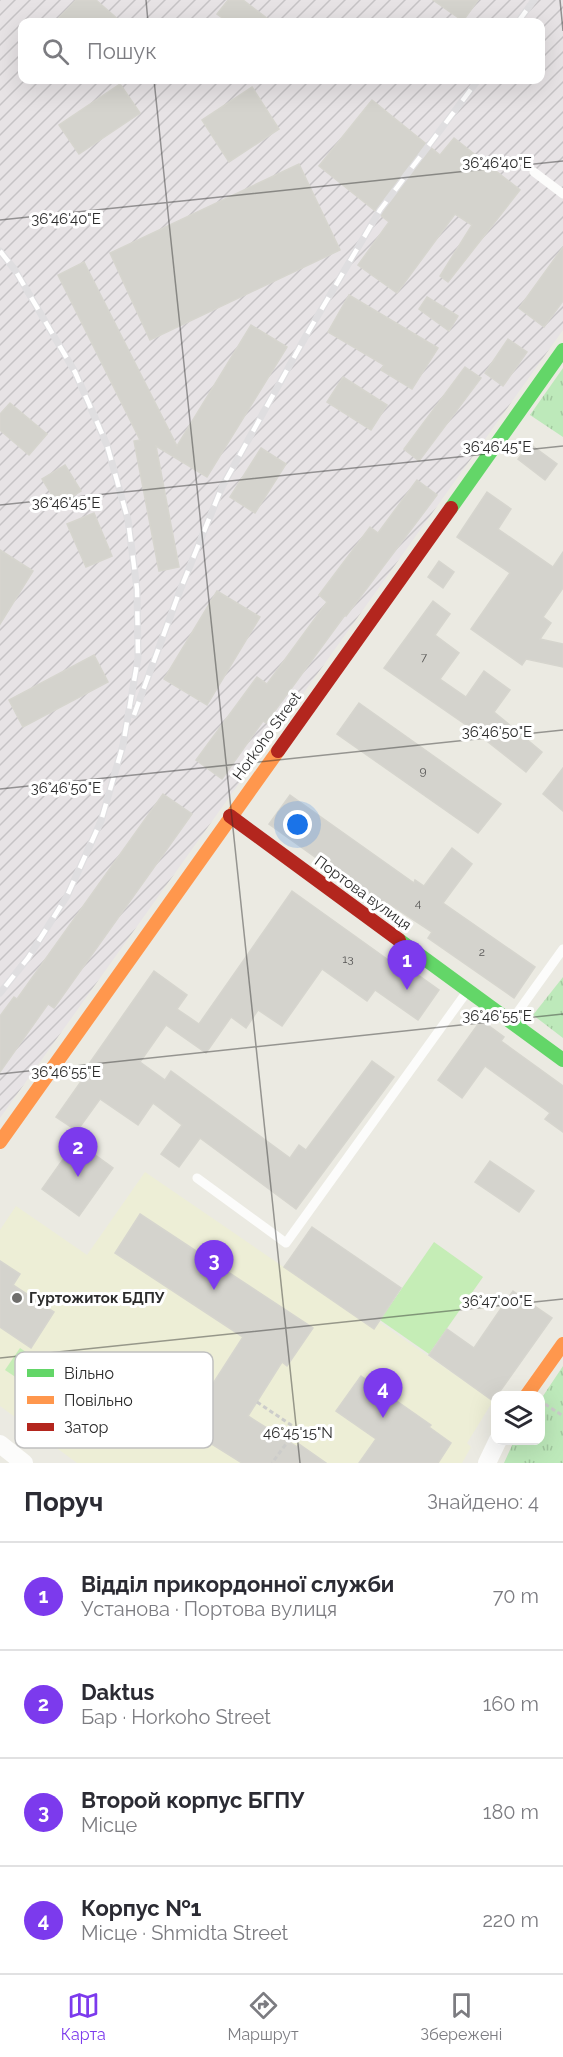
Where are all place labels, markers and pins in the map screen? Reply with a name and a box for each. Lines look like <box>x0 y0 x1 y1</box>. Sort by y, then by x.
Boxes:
pin: 1 <box>388 940 426 990</box>
pin: 2 <box>58 1128 98 1177</box>
pin: 3 <box>194 1240 234 1290</box>
place label: Гуртожиток БДПУ <box>29 1289 165 1307</box>
marker: Гуртожиток БДПУ <box>10 1291 24 1305</box>
pin: 4 <box>364 1368 403 1418</box>

